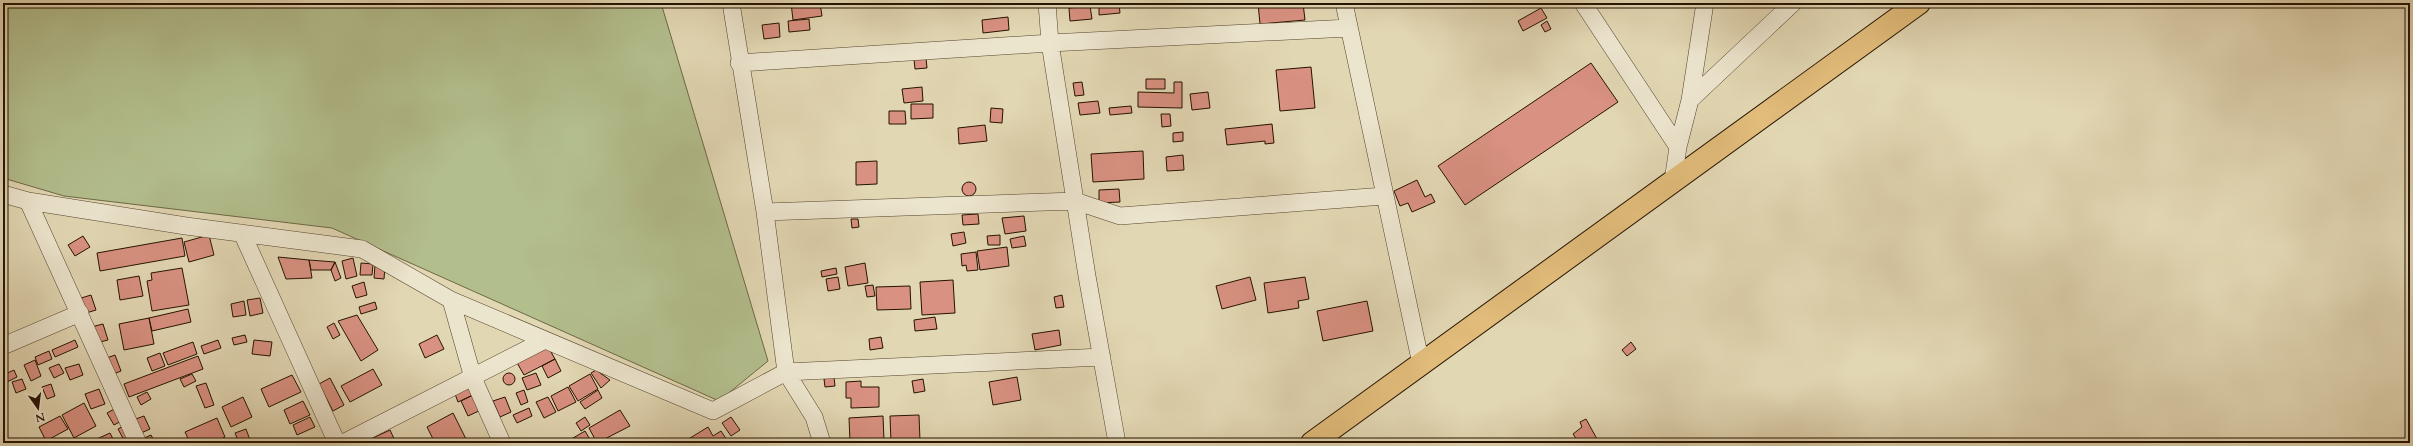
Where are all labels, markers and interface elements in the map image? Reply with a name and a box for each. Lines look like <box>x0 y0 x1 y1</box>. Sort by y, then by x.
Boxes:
north arrow <box>18 388 58 428</box>
text: N <box>33 409 47 426</box>

